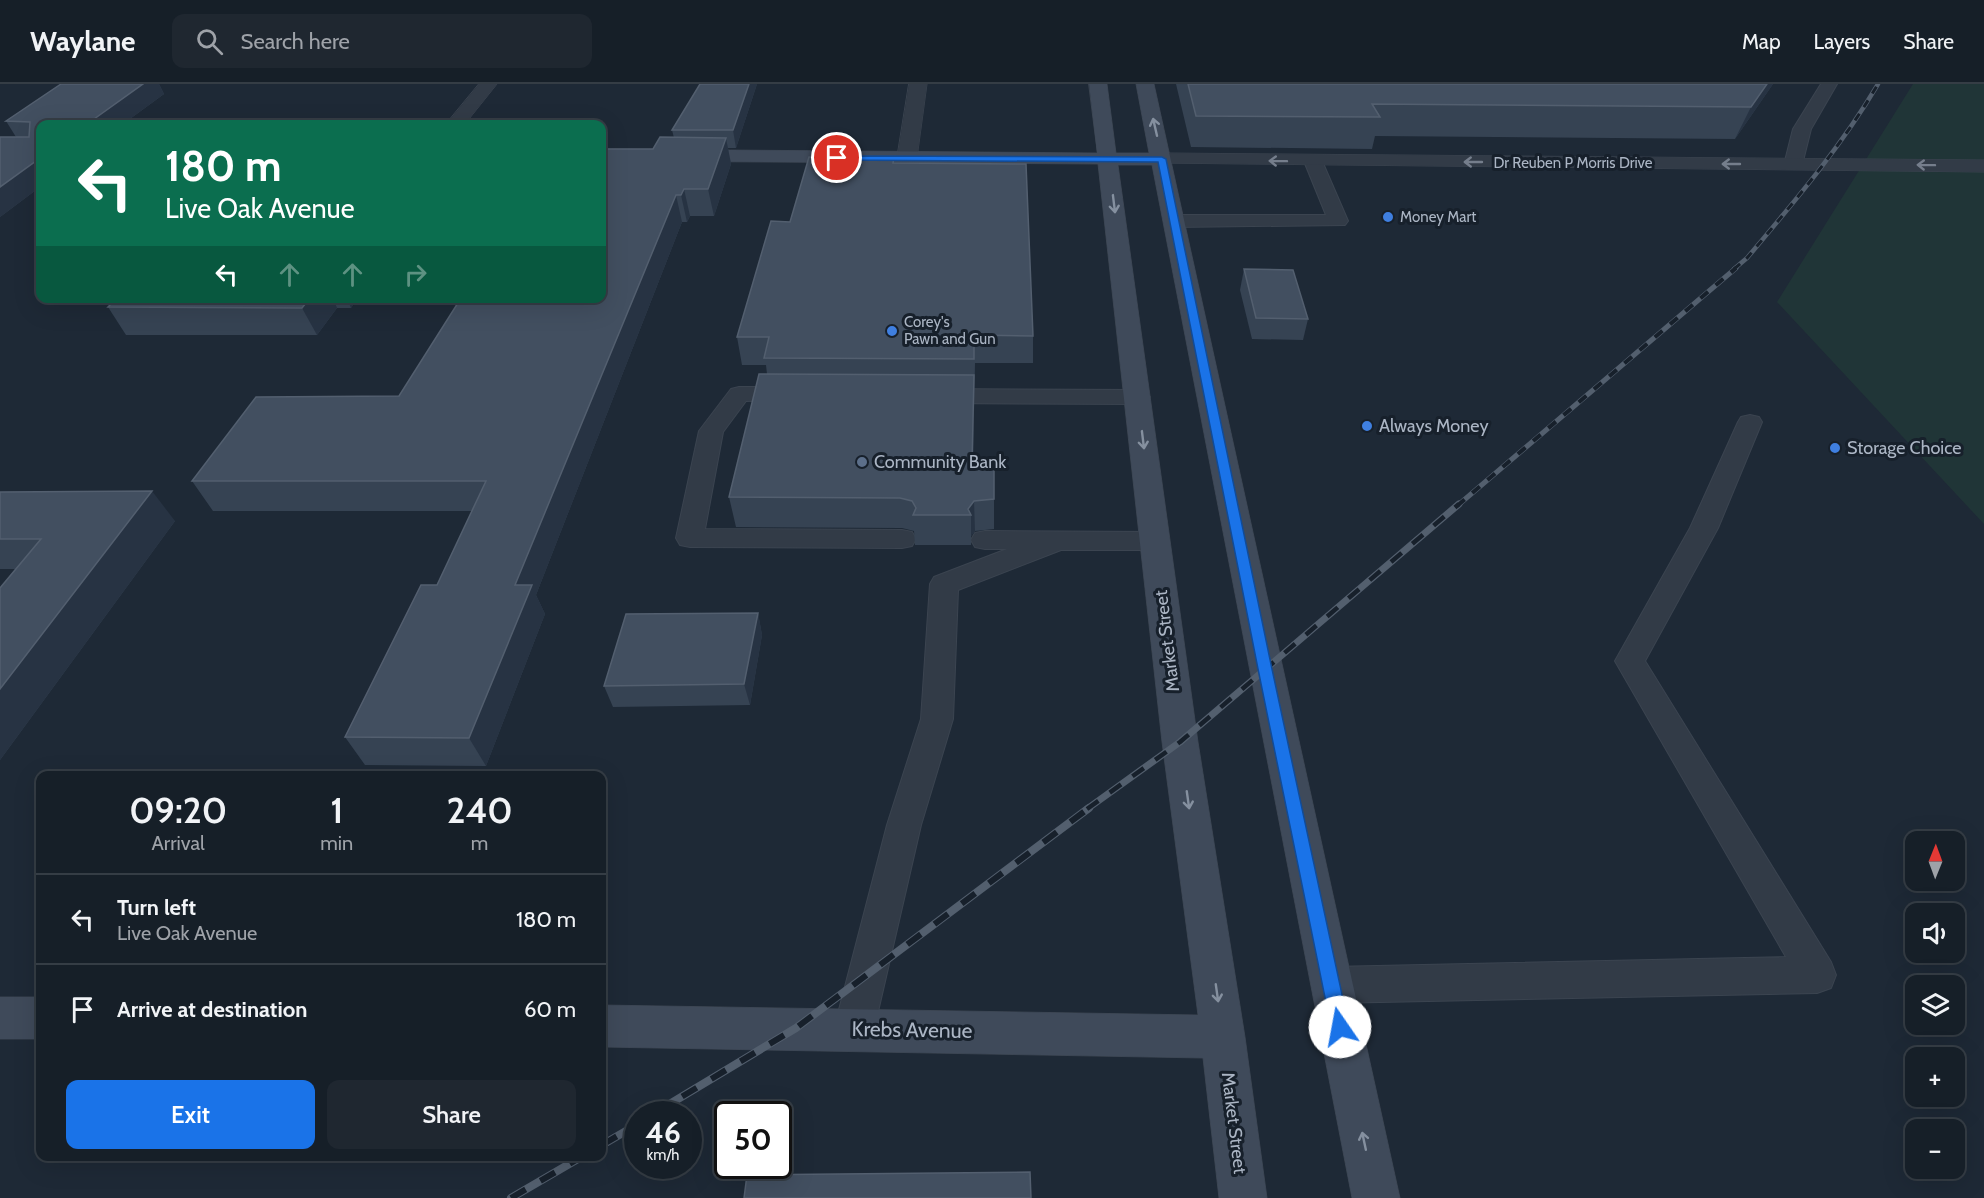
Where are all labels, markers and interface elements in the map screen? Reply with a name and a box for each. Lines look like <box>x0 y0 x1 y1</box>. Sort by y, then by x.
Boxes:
search box <box>172 14 592 68</box>
text: Waylane <box>30 24 136 58</box>
icon: search <box>193 25 226 58</box>
text: Search here <box>241 28 350 55</box>
text: Map <box>1742 29 1781 54</box>
text: Layers <box>1814 29 1870 54</box>
text: Share <box>1903 29 1954 54</box>
one-way arrow <box>1148 118 1160 137</box>
pin <box>811 132 862 183</box>
text: 180 m <box>165 140 281 192</box>
icon: arrive <box>820 141 853 174</box>
icon: left <box>66 144 144 222</box>
street label: Dr Reuben P Morris Drive <box>1493 154 1653 172</box>
one-way arrow <box>1268 155 1288 166</box>
one-way arrow <box>1463 156 1483 168</box>
one-way arrow <box>1721 158 1741 170</box>
one-way arrow <box>1916 159 1936 171</box>
text: Live Oak Avenue <box>165 192 355 225</box>
one-way arrow <box>1109 194 1120 214</box>
place label: Money Mart <box>1400 208 1476 226</box>
marker: Money Mart <box>1381 210 1395 224</box>
icon: left <box>210 258 243 291</box>
icon: ahead <box>273 258 306 291</box>
icon: ahead <box>336 258 369 291</box>
icon: right <box>399 258 432 291</box>
place label: Corey's Pawn and Gun <box>904 313 996 348</box>
marker: Corey's Pawn and Gun <box>885 324 899 338</box>
place label: Always Money <box>1379 415 1488 437</box>
marker: Always Money <box>1360 419 1374 433</box>
one-way arrow <box>1138 429 1149 449</box>
place label: Storage Choice <box>1847 437 1961 459</box>
marker: Storage Choice <box>1828 441 1842 455</box>
place label: Community Bank <box>874 451 1007 473</box>
marker: Community Bank <box>855 455 869 469</box>
street label: Market Street <box>1150 589 1184 693</box>
text: 09:20 <box>129 788 227 832</box>
text: 1 <box>330 788 343 832</box>
text: 240 <box>447 788 513 832</box>
one-way arrow <box>1183 790 1194 809</box>
text: Arrival <box>152 831 205 855</box>
text: min <box>320 831 353 855</box>
text: m <box>471 831 488 855</box>
north arrow <box>1905 831 1965 891</box>
map controls <box>1905 831 1965 1179</box>
text: Turn left <box>117 894 196 921</box>
icon: left <box>66 903 99 936</box>
button: sound <box>1905 903 1965 963</box>
text: 180 m <box>516 906 576 933</box>
text: Live Oak Avenue <box>117 921 257 945</box>
button: layers <box>1905 975 1965 1035</box>
one-way arrow <box>1211 982 1222 1002</box>
icon: arrive <box>66 993 99 1026</box>
position arrow <box>1308 995 1372 1059</box>
text: Arrive at destination <box>117 996 307 1023</box>
text: 60 m <box>524 996 576 1023</box>
street label: Krebs Avenue <box>851 1016 973 1043</box>
button: + <box>1905 1047 1965 1107</box>
street label: Market Street <box>1217 1071 1251 1175</box>
button: Exit <box>66 1080 315 1149</box>
button: Share <box>327 1080 576 1149</box>
speed limit sign: 50 <box>714 1101 792 1179</box>
text: 46 <box>645 1114 681 1151</box>
button: − <box>1905 1119 1965 1179</box>
one-way arrow <box>1358 1131 1369 1151</box>
text: km/h <box>647 1146 679 1164</box>

